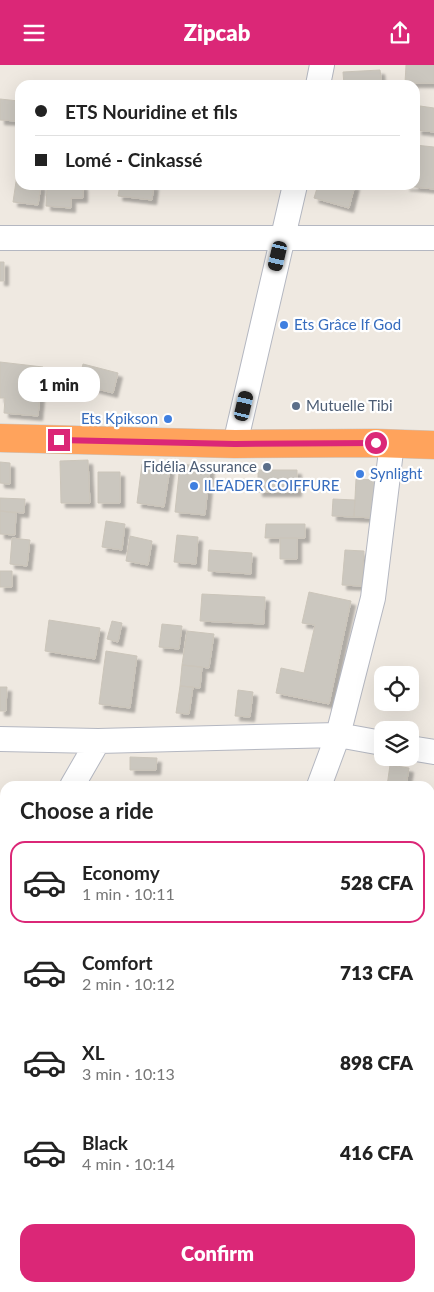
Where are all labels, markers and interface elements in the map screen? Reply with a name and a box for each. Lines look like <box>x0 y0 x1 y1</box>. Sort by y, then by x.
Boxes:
icon: menu <box>20 19 48 47</box>
text: Zipcab <box>184 19 250 46</box>
icon: share <box>386 19 414 47</box>
text: ETS Nouridine et fils <box>65 100 238 123</box>
text: Lomé - Cinkassé <box>65 148 202 171</box>
car <box>267 240 288 272</box>
place label: Ets Grâce If God <box>294 315 401 333</box>
marker: Ets Grâce If God <box>278 319 290 331</box>
callout: 1 min <box>18 367 100 403</box>
text: 1 min <box>39 375 79 394</box>
car <box>233 390 254 422</box>
place label: Mutuelle Tibi <box>306 396 393 414</box>
marker: Mutuelle Tibi <box>290 400 302 412</box>
place label: Ets Kpikson <box>81 409 158 427</box>
marker: Ets Kpikson <box>162 413 174 425</box>
route end <box>48 429 70 451</box>
route start <box>365 432 387 454</box>
place label: Fidélia Assurance <box>143 457 257 475</box>
marker: Fidélia Assurance <box>261 461 273 473</box>
place label: Synlight <box>370 464 423 482</box>
marker: Synlight <box>354 468 366 480</box>
place label: lLEADER COIFFURE <box>204 476 339 494</box>
marker: lLEADER COIFFURE <box>188 480 200 492</box>
map controls <box>374 666 419 766</box>
button: locate <box>374 666 419 711</box>
button: layers <box>374 721 419 766</box>
text: Choose a ride <box>20 797 154 824</box>
icon: car <box>22 860 67 905</box>
text: Economy <box>82 861 160 884</box>
text: 528 CFA <box>340 871 413 894</box>
text: 1 min · 10:11 <box>82 884 175 903</box>
icon: car <box>22 950 67 995</box>
text: Comfort <box>82 951 153 974</box>
text: 713 CFA <box>340 961 413 984</box>
text: 2 min · 10:12 <box>82 974 175 993</box>
icon: car <box>22 1040 67 1085</box>
text: XL <box>82 1041 105 1064</box>
text: 898 CFA <box>340 1051 413 1074</box>
text: 3 min · 10:13 <box>82 1064 175 1083</box>
icon: car <box>22 1130 67 1175</box>
text: Black <box>82 1131 128 1154</box>
text: 416 CFA <box>340 1141 413 1164</box>
text: 4 min · 10:14 <box>82 1154 175 1173</box>
button: Confirm <box>20 1224 415 1282</box>

